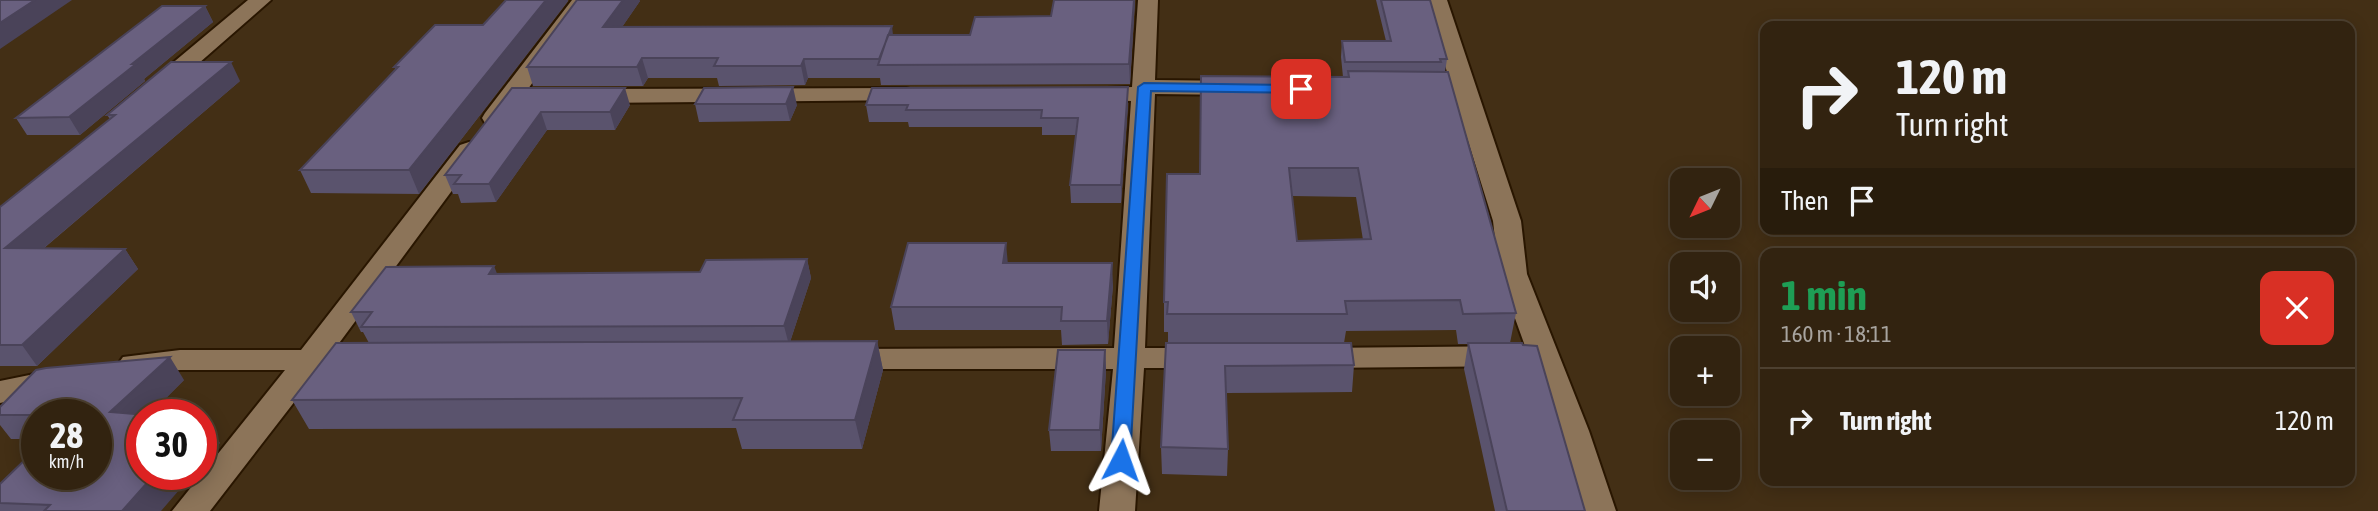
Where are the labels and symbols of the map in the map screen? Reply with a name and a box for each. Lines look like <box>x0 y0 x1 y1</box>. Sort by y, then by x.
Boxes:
pin <box>1271 59 1331 119</box>
north arrow <box>1670 168 1740 238</box>
speed limit sign: 30 <box>126 399 217 490</box>
position arrow <box>1084 423 1158 497</box>

